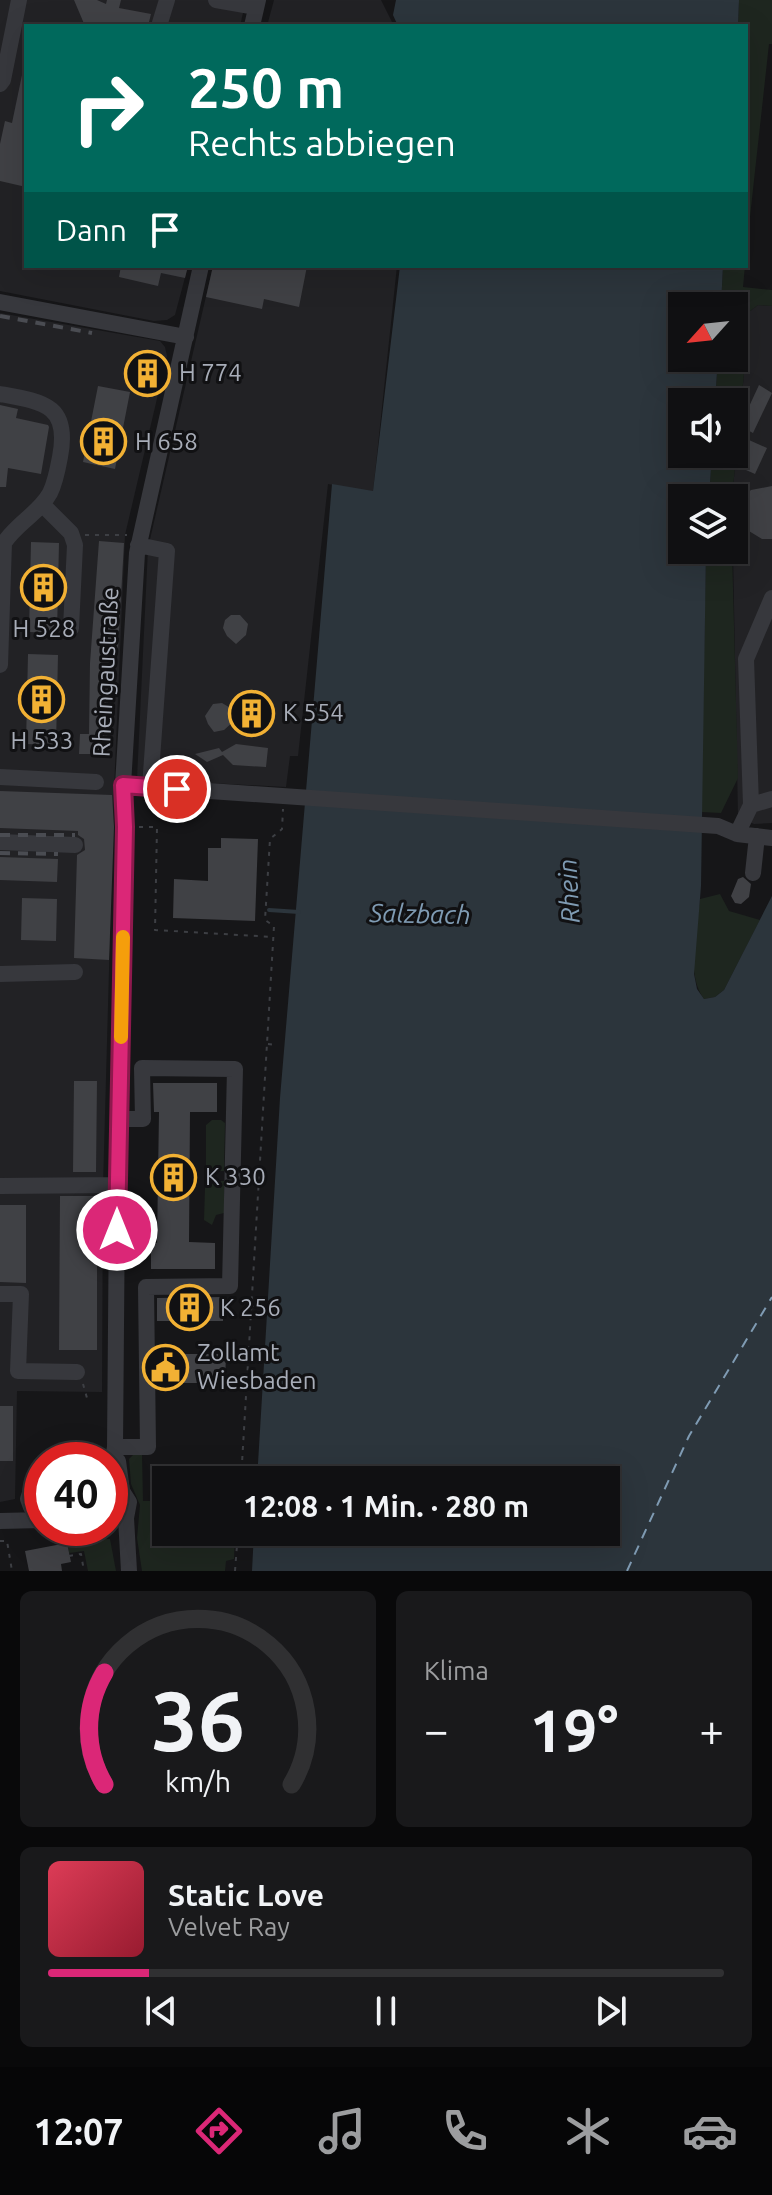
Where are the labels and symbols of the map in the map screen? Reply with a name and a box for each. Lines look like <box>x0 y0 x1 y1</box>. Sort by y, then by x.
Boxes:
north arrow <box>668 292 748 372</box>
building icon: H 774 <box>124 349 172 397</box>
place label: H 774 <box>179 359 242 386</box>
building icon: H 658 <box>80 418 128 466</box>
place label: H 658 <box>135 428 198 455</box>
building icon: H 528 <box>20 563 68 611</box>
street label: Rheingaustraße <box>88 586 123 758</box>
place label: H 528 <box>13 615 75 642</box>
building icon: H 533 <box>18 675 66 723</box>
building icon: K 554 <box>228 689 276 737</box>
place label: K 554 <box>283 699 344 726</box>
place label: H 533 <box>11 727 73 754</box>
pin <box>143 755 211 823</box>
water label: Rhein <box>552 858 585 924</box>
water label: Salzbach <box>368 898 471 929</box>
building icon: K 330 <box>150 1153 198 1201</box>
place label: K 330 <box>205 1163 266 1190</box>
position arrow <box>75 1188 159 1272</box>
building icon: K 256 <box>165 1284 213 1332</box>
place label: K 256 <box>220 1294 281 1321</box>
place label: Zollamt Wiesbaden <box>197 1339 317 1394</box>
public building icon: Zollamt Wiesbaden <box>142 1343 190 1391</box>
speed limit sign: 40 <box>24 1442 128 1546</box>

